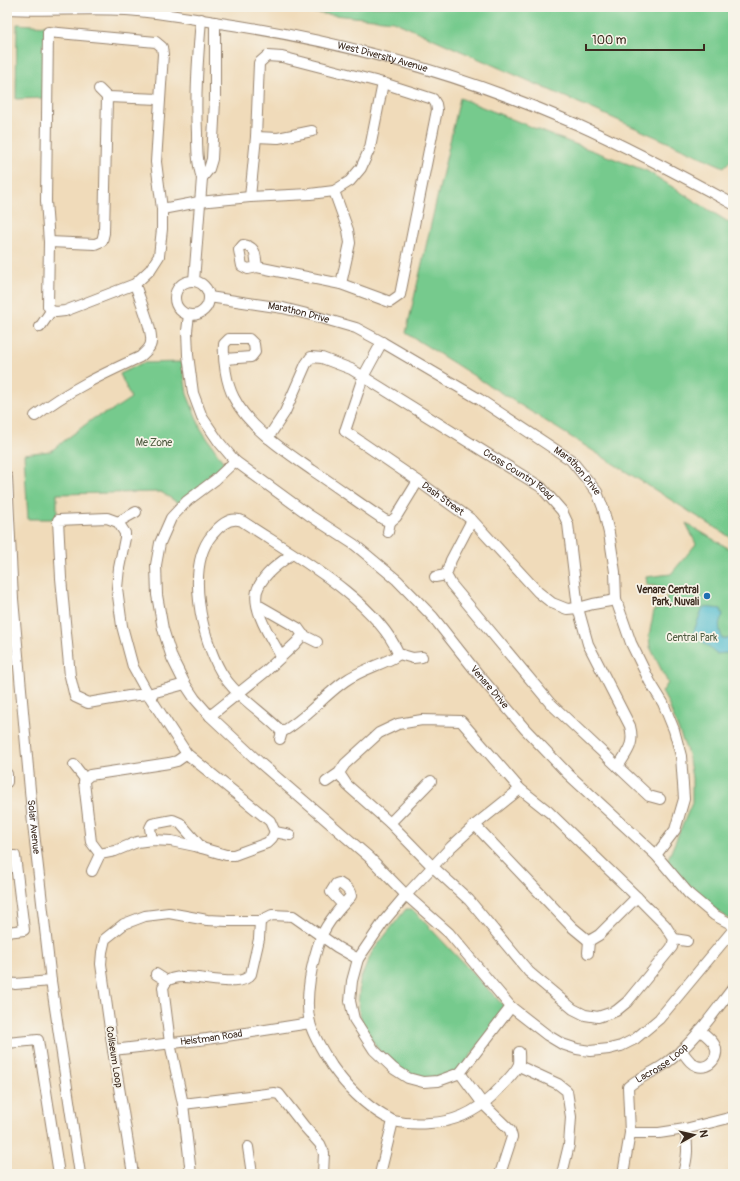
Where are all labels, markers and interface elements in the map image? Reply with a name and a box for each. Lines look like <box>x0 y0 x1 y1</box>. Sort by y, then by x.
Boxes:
scale bar <box>586 26 704 52</box>
text: 100 m <box>592 33 627 48</box>
street label: West Diversity Avenue <box>336 39 429 75</box>
street label: Marathon Drive <box>267 300 331 326</box>
park label: Me Zone <box>136 437 172 449</box>
street label: Marathon Drive <box>551 444 603 498</box>
street label: Cross Country Road <box>481 446 556 503</box>
street label: Dash Street <box>419 480 467 519</box>
place label: Venare Central Park, Nuvali <box>636 584 699 608</box>
marker: Venare Central Park, Nuvali <box>702 591 712 601</box>
park label: Central Park <box>667 632 718 644</box>
street label: Venare Drive <box>468 663 511 711</box>
street label: Solar Avenue <box>25 799 42 855</box>
street label: Coliseum Loop <box>103 1025 125 1089</box>
street label: Heistman Road <box>179 1028 243 1048</box>
street label: Lacrosse Loop <box>633 1041 691 1086</box>
north arrow <box>674 1115 714 1155</box>
text: N <box>696 1129 710 1139</box>

